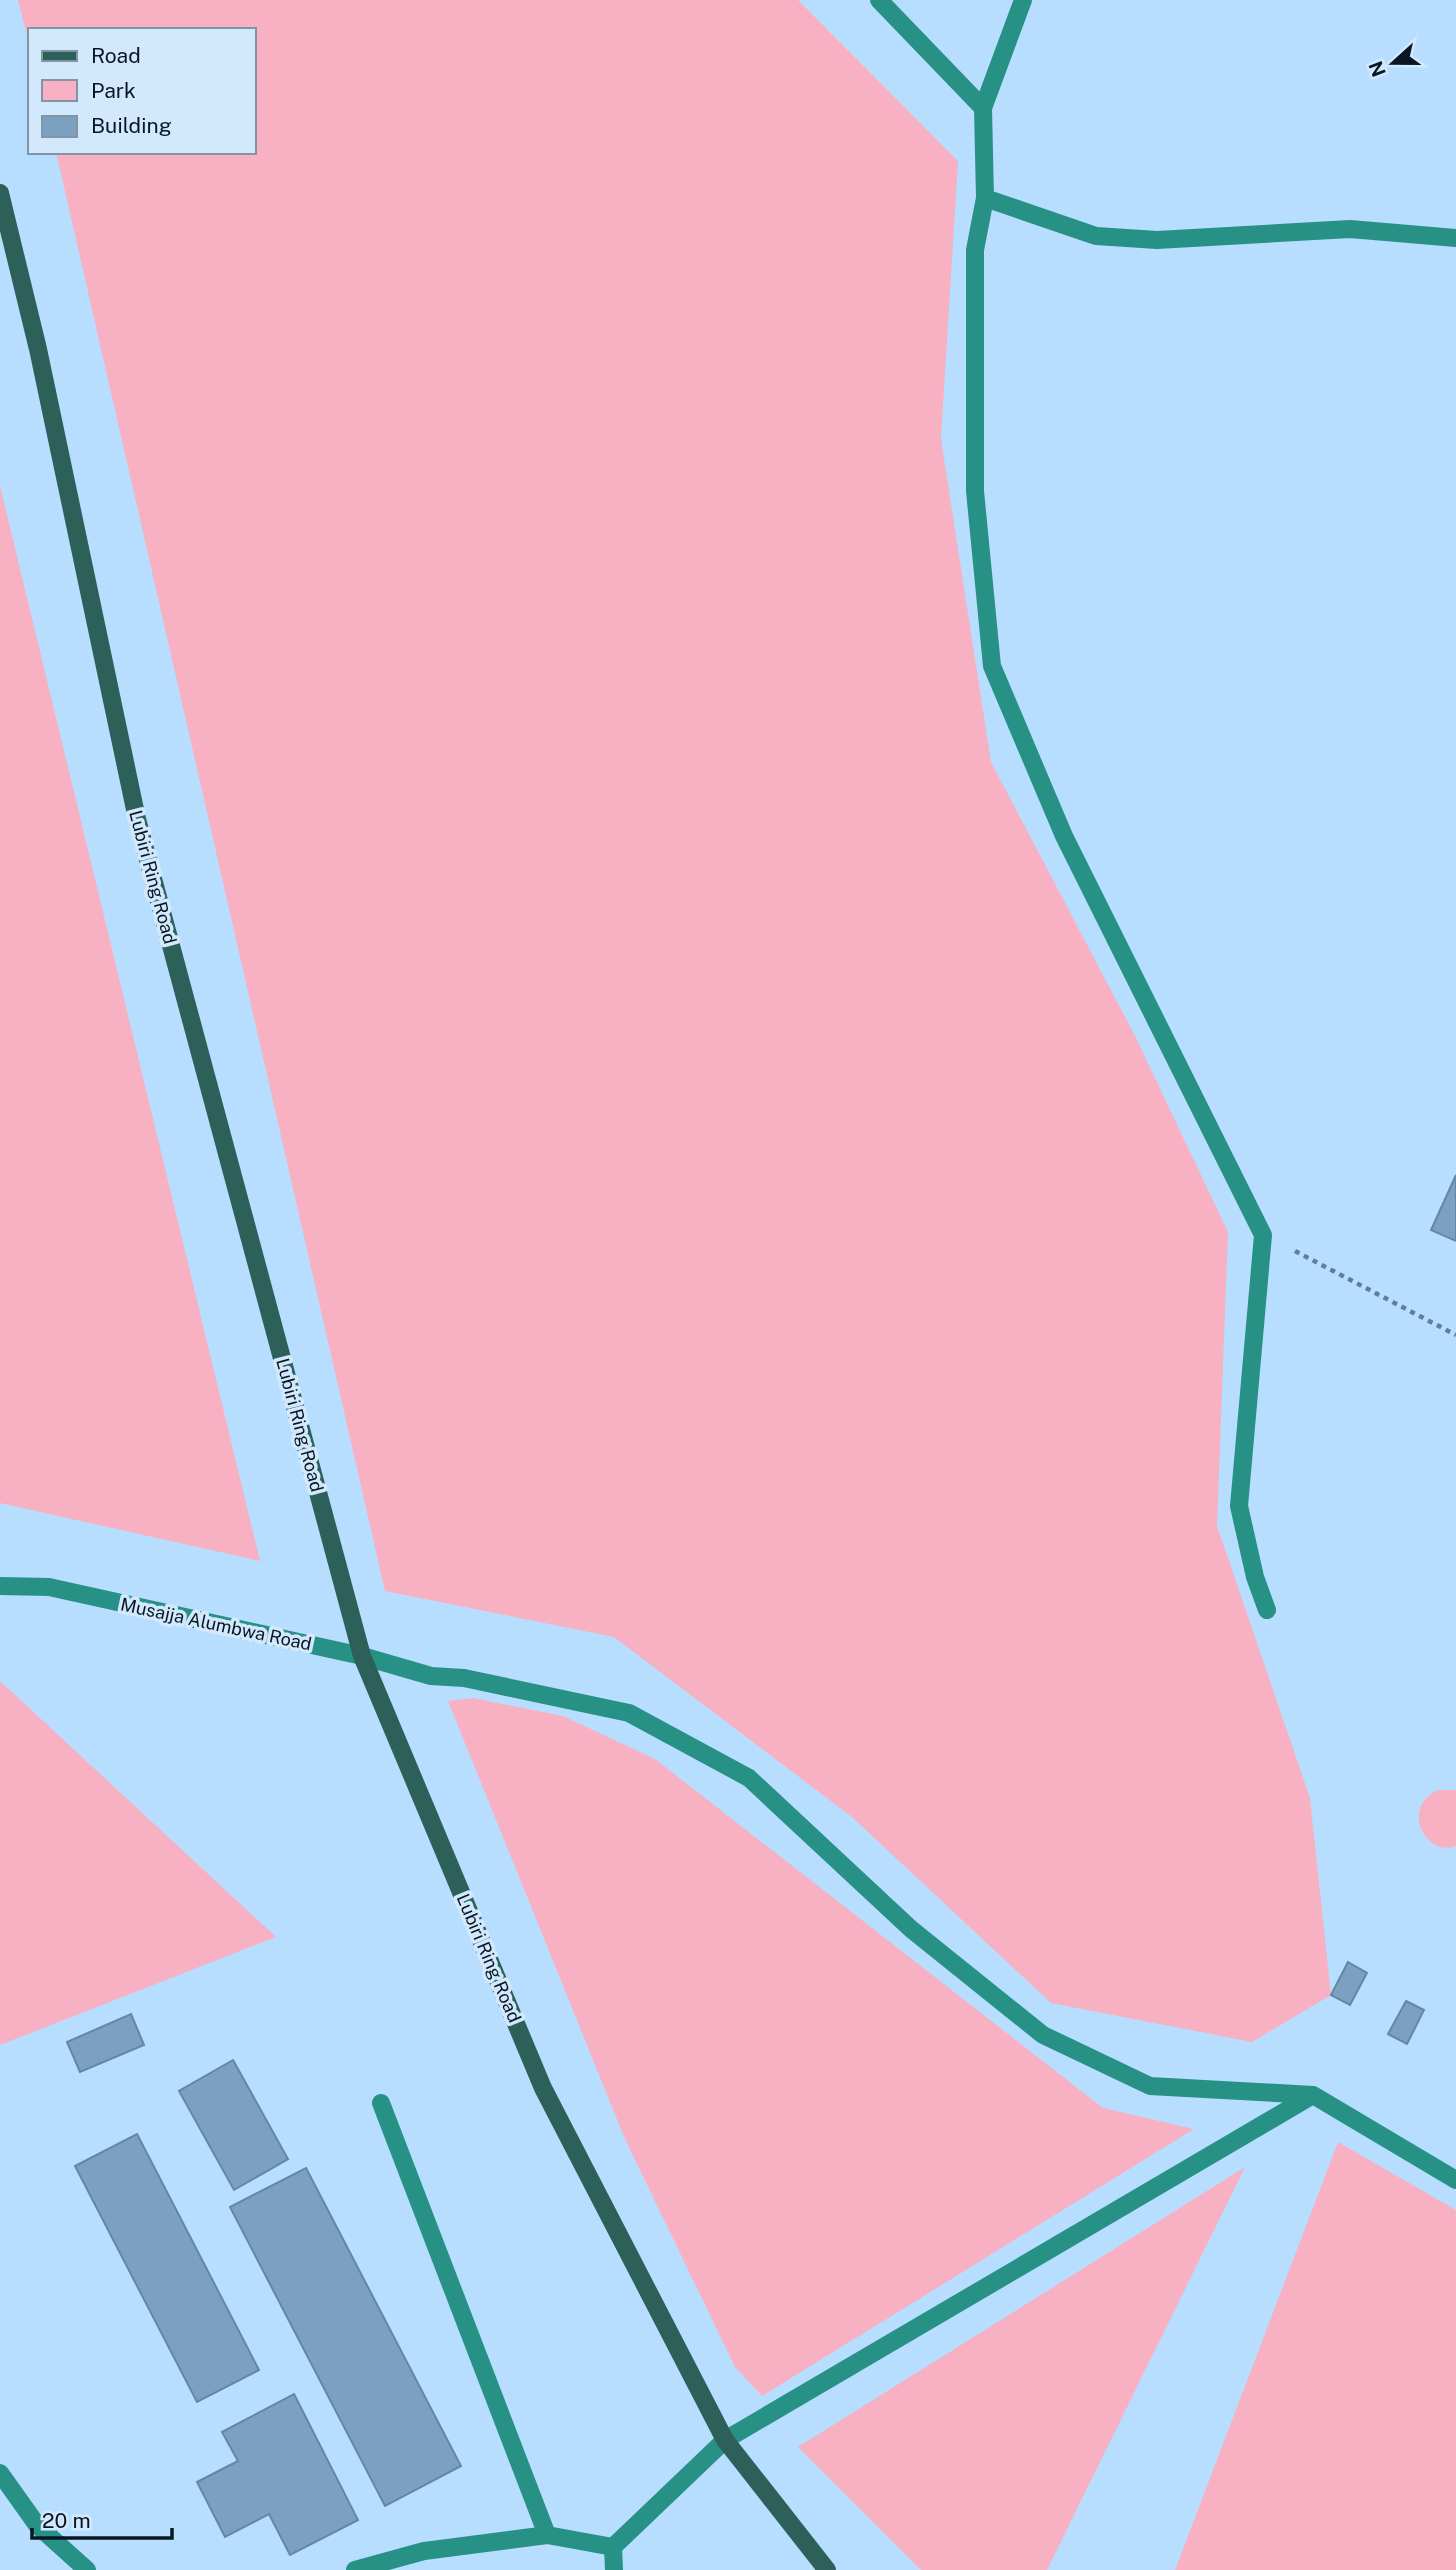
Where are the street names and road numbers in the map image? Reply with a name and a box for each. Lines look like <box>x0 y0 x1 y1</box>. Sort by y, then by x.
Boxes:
street label: Lubiri Ring Road <box>125 808 181 946</box>
street label: Lubiri Ring Road <box>272 1356 328 1494</box>
street label: Musajja Alumbwa Road <box>119 1593 313 1655</box>
street label: Lubiri Ring Road <box>452 1891 526 2025</box>

